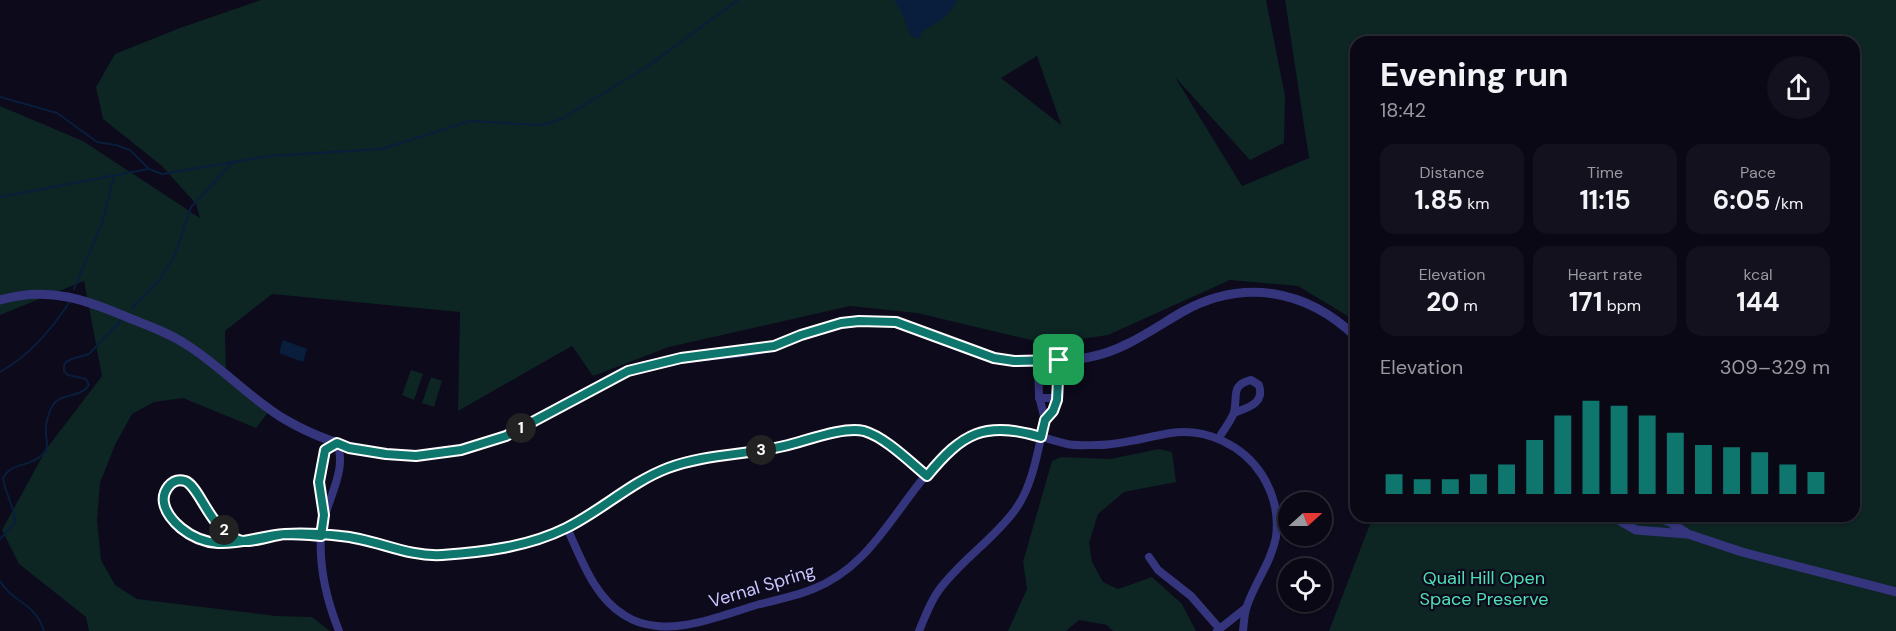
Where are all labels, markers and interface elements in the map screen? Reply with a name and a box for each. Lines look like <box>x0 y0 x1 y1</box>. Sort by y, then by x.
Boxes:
text: Evening run <box>1380 53 1568 96</box>
button: share <box>1767 56 1830 119</box>
text: 18:42 <box>1380 97 1426 123</box>
text: Distance <box>1420 162 1484 183</box>
text: Time <box>1587 162 1623 183</box>
text: Pace <box>1740 162 1776 183</box>
text: 1.85 <box>1414 183 1463 217</box>
text: 11:15 <box>1579 183 1631 217</box>
text: 6:05 <box>1713 183 1770 217</box>
text: km <box>1463 193 1490 214</box>
text: /km <box>1770 193 1803 214</box>
text: Elevation <box>1419 264 1485 285</box>
text: Heart rate <box>1568 264 1642 285</box>
text: kcal <box>1744 264 1772 285</box>
text: 20 <box>1426 285 1459 319</box>
text: 171 <box>1569 285 1602 319</box>
text: 144 <box>1736 285 1780 319</box>
text: m <box>1459 295 1478 316</box>
text: bpm <box>1602 295 1641 316</box>
pin <box>1033 334 1084 385</box>
icon: arrive <box>1042 343 1075 376</box>
text: Elevation <box>1380 354 1463 380</box>
text: 309–329 m <box>1720 354 1830 380</box>
pin: 1 <box>506 413 536 443</box>
text: 1 <box>518 417 524 438</box>
pin: 3 <box>746 435 776 465</box>
text: 3 <box>756 439 766 460</box>
north arrow <box>1278 492 1332 546</box>
map controls <box>1278 492 1332 612</box>
pin: 2 <box>209 515 239 545</box>
text: 2 <box>219 519 229 540</box>
street label: Vernal Spring <box>706 558 818 614</box>
button: locate <box>1278 558 1332 612</box>
park label: Quail Hill Open Space Preserve <box>1420 566 1548 611</box>

